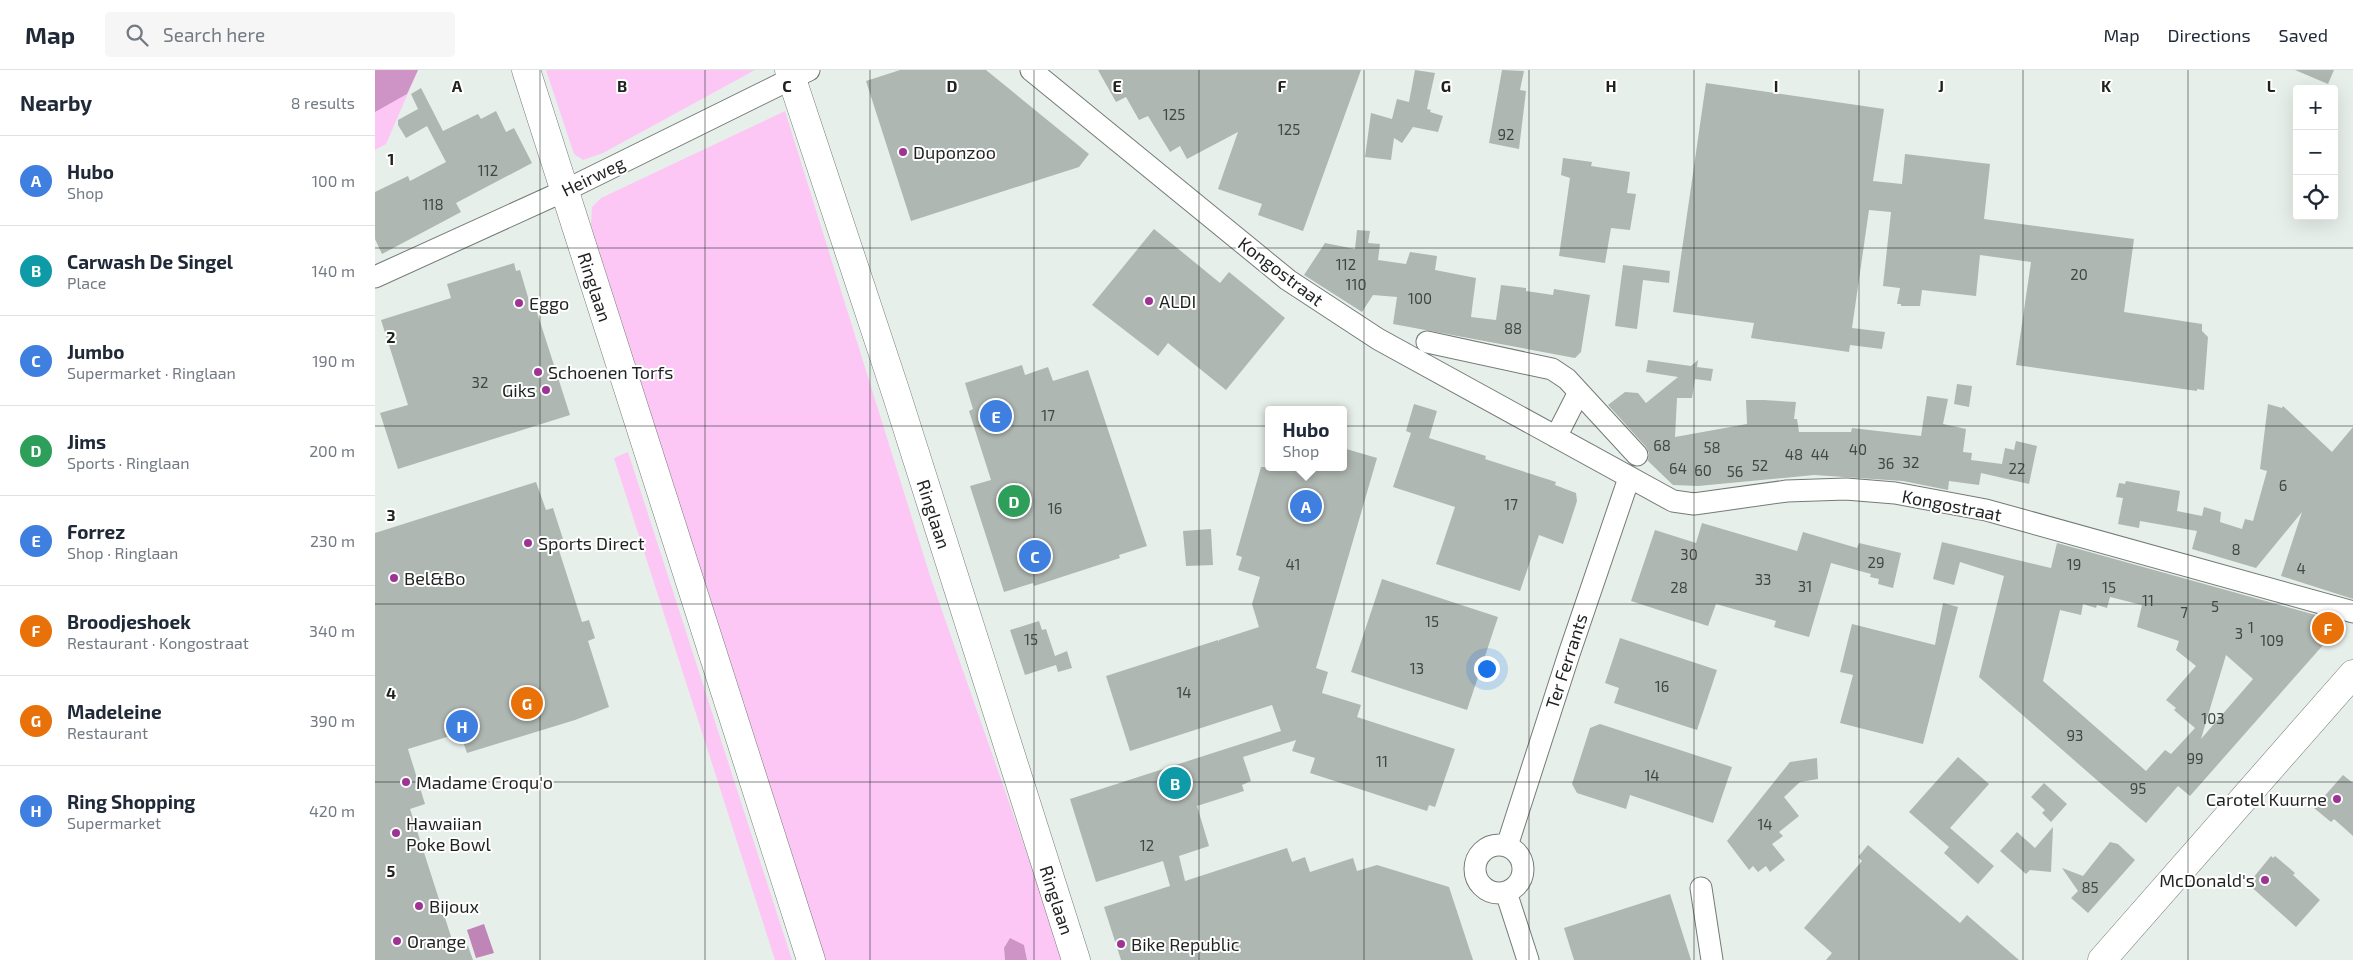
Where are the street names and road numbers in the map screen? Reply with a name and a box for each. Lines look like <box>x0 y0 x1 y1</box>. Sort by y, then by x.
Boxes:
street label: Heirweg <box>558 151 628 201</box>
street label: Kongostraat <box>1234 232 1328 310</box>
street label: Ringlaan <box>573 250 617 324</box>
street label: Ringlaan <box>912 477 956 551</box>
street label: Kongostraat <box>1900 485 2004 525</box>
street label: Ter Ferrants <box>1540 611 1592 711</box>
street label: Ringlaan <box>1035 863 1079 937</box>

